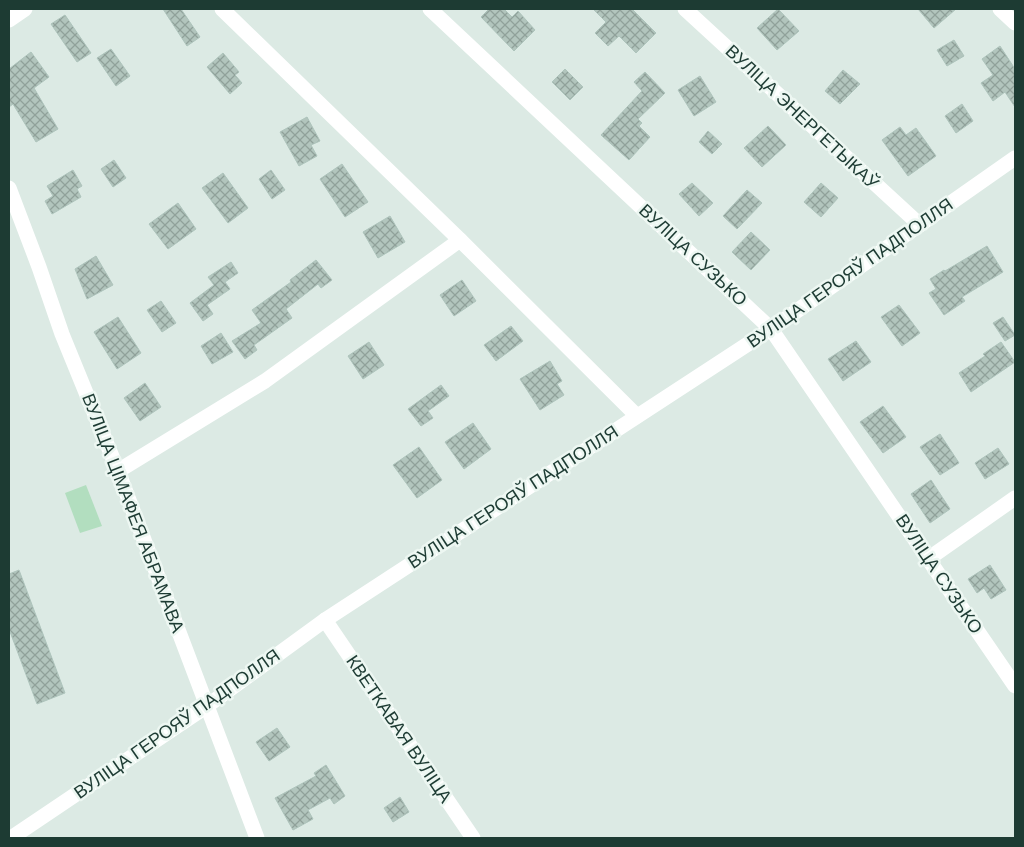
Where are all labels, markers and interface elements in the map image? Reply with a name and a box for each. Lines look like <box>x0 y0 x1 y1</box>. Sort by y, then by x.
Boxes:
street label: ВУЛІЦА ЭНЕРГЕТЫКАЎ <box>720 39 884 195</box>
street label: ВУЛІЦА ГЕРОЯЎ ПАДПОЛЛЯ <box>742 192 958 354</box>
street label: ВУЛІЦА СУЗЬКО <box>634 199 752 311</box>
street label: ВУЛІЦА ЦІМАФЕЯ АБРАМАВА <box>76 390 190 636</box>
street label: ВУЛІЦА ГЕРОЯЎ ПАДПОЛЛЯ <box>403 420 623 574</box>
street label: ВУЛІЦА СУЗЬКО <box>890 509 988 639</box>
street label: ВУЛІЦА ГЕРОЯЎ ПАДПОЛЛЯ <box>69 643 285 805</box>
street label: КВЕТКАВАЯ ВУЛІЦА <box>341 650 457 808</box>

